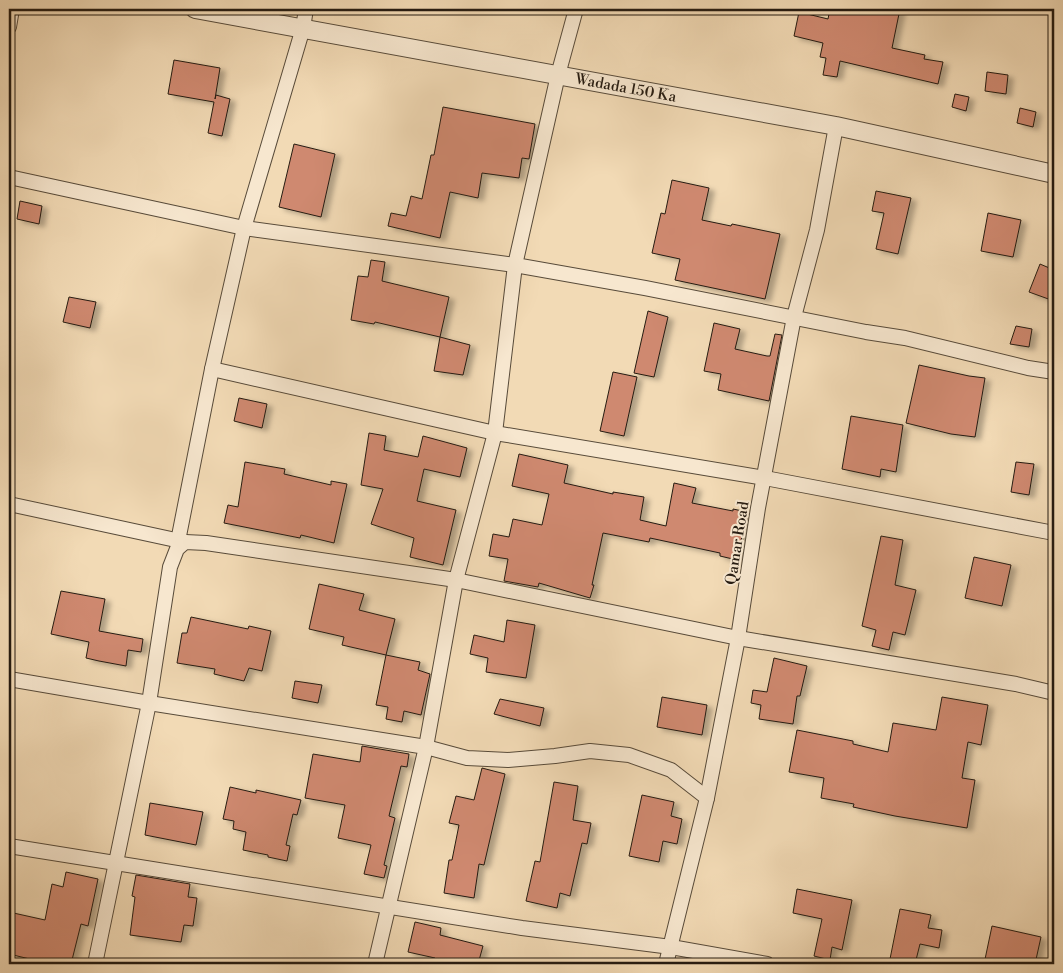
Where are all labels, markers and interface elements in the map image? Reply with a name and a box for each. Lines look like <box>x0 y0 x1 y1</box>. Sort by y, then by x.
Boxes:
street label: Wadada 150 Ka <box>573 69 678 107</box>
street label: Qamar Road <box>722 499 754 586</box>

